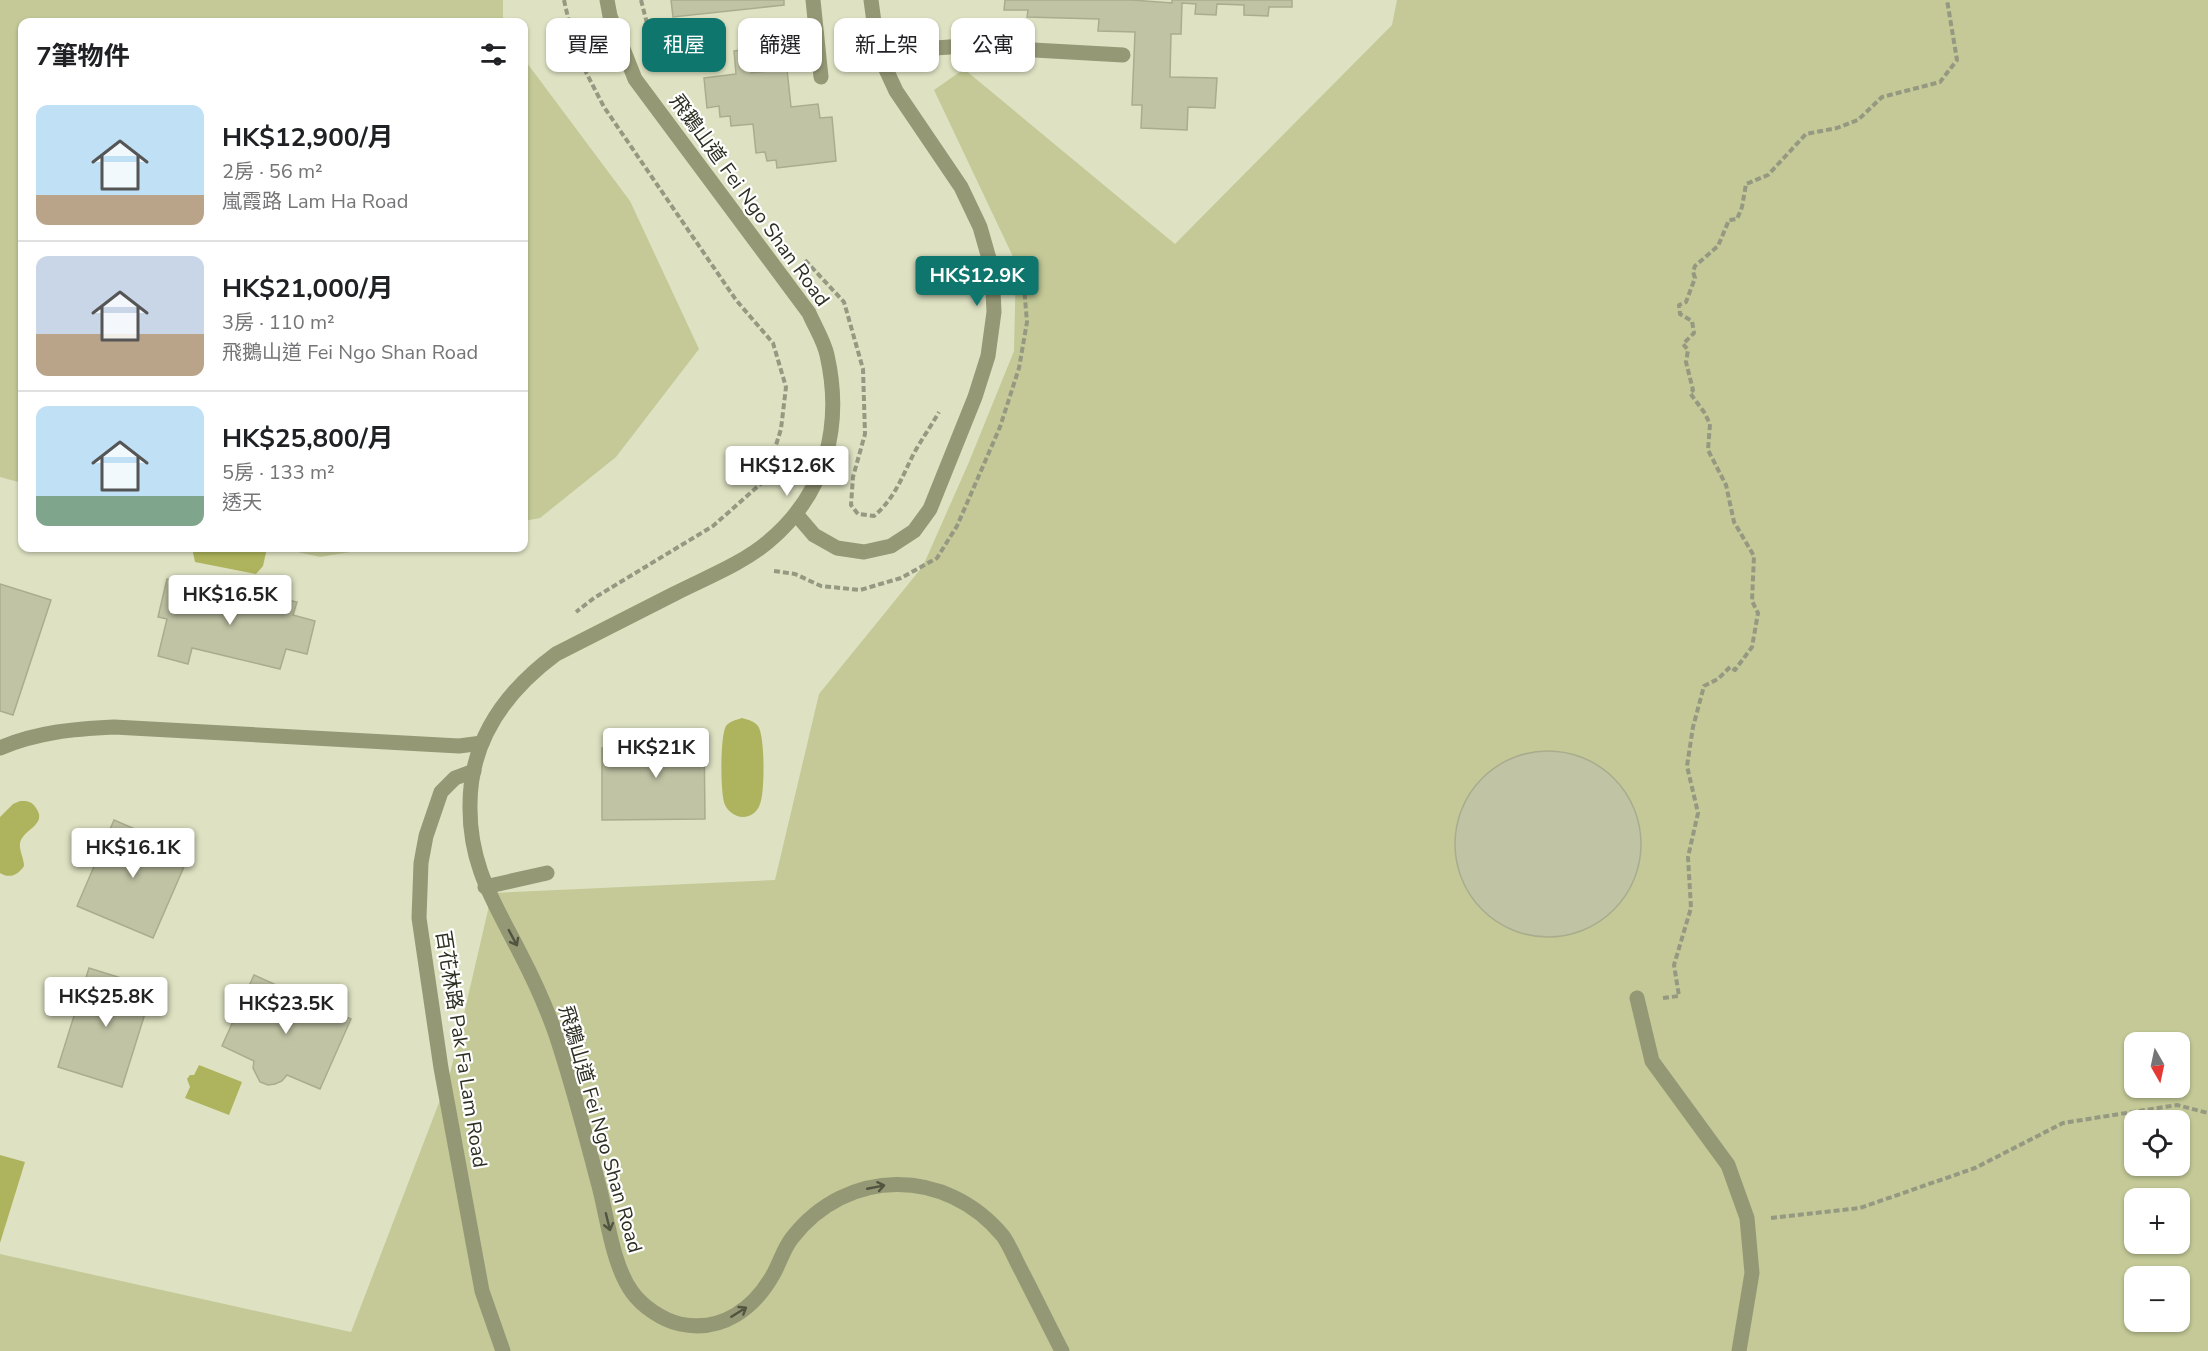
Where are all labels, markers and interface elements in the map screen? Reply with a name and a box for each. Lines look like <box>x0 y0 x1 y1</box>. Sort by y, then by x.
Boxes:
chip: 買屋 <box>546 18 630 72</box>
chip: 租屋 <box>642 18 726 72</box>
chip: 篩選 <box>738 18 822 72</box>
chip: 新上架 <box>834 18 939 72</box>
chip: 公寓 <box>951 18 1035 72</box>
icon: filters <box>477 38 510 71</box>
text: 7筆物件 <box>36 39 130 74</box>
street label: 飛鵝山道 Fei Ngo Shan Road <box>663 89 836 312</box>
text: HK$12,900/月 <box>222 120 394 155</box>
icon: home <box>84 129 156 201</box>
text: 2房 · 56 m² <box>222 158 323 185</box>
text: 嵐霞路 Lam Ha Road <box>222 188 408 215</box>
pin: HK$12.9K <box>915 256 1039 307</box>
text: HK$12.9K <box>930 262 1024 289</box>
text: HK$21,000/月 <box>222 271 394 306</box>
icon: home <box>84 280 156 352</box>
text: 3房 · 110 m² <box>222 309 335 336</box>
text: 飛鵝山道 Fei Ngo Shan Road <box>222 339 478 366</box>
text: HK$25,800/月 <box>222 421 394 456</box>
icon: home <box>84 430 156 502</box>
pin: HK$12.6K <box>725 446 849 497</box>
text: HK$12.6K <box>740 452 834 479</box>
text: 5房 · 133 m² <box>222 459 335 486</box>
text: 透天 <box>222 489 262 516</box>
pin: HK$16.5K <box>168 575 292 626</box>
text: HK$16.5K <box>183 581 277 608</box>
pin: HK$21K <box>607 728 705 779</box>
text: HK$21K <box>617 734 695 761</box>
pin: HK$16.1K <box>71 828 195 879</box>
text: HK$16.1K <box>86 834 180 861</box>
street label: 百花林路 Pak Fa Lam Road <box>429 929 494 1170</box>
one-way arrow <box>507 929 519 947</box>
pin: HK$25.8K <box>44 977 168 1028</box>
text: HK$25.8K <box>59 983 153 1010</box>
pin: HK$23.5K <box>224 984 348 1035</box>
text: HK$23.5K <box>239 990 333 1017</box>
street label: 飛鵝山道 Fei Ngo Shan Road <box>552 1002 649 1256</box>
north arrow <box>2124 1032 2190 1098</box>
map controls <box>2124 1032 2190 1332</box>
button: locate <box>2124 1110 2190 1176</box>
one-way arrow <box>866 1181 886 1192</box>
button: + <box>2124 1188 2190 1254</box>
one-way arrow <box>603 1212 614 1231</box>
button: − <box>2124 1266 2190 1332</box>
one-way arrow <box>730 1306 747 1318</box>

